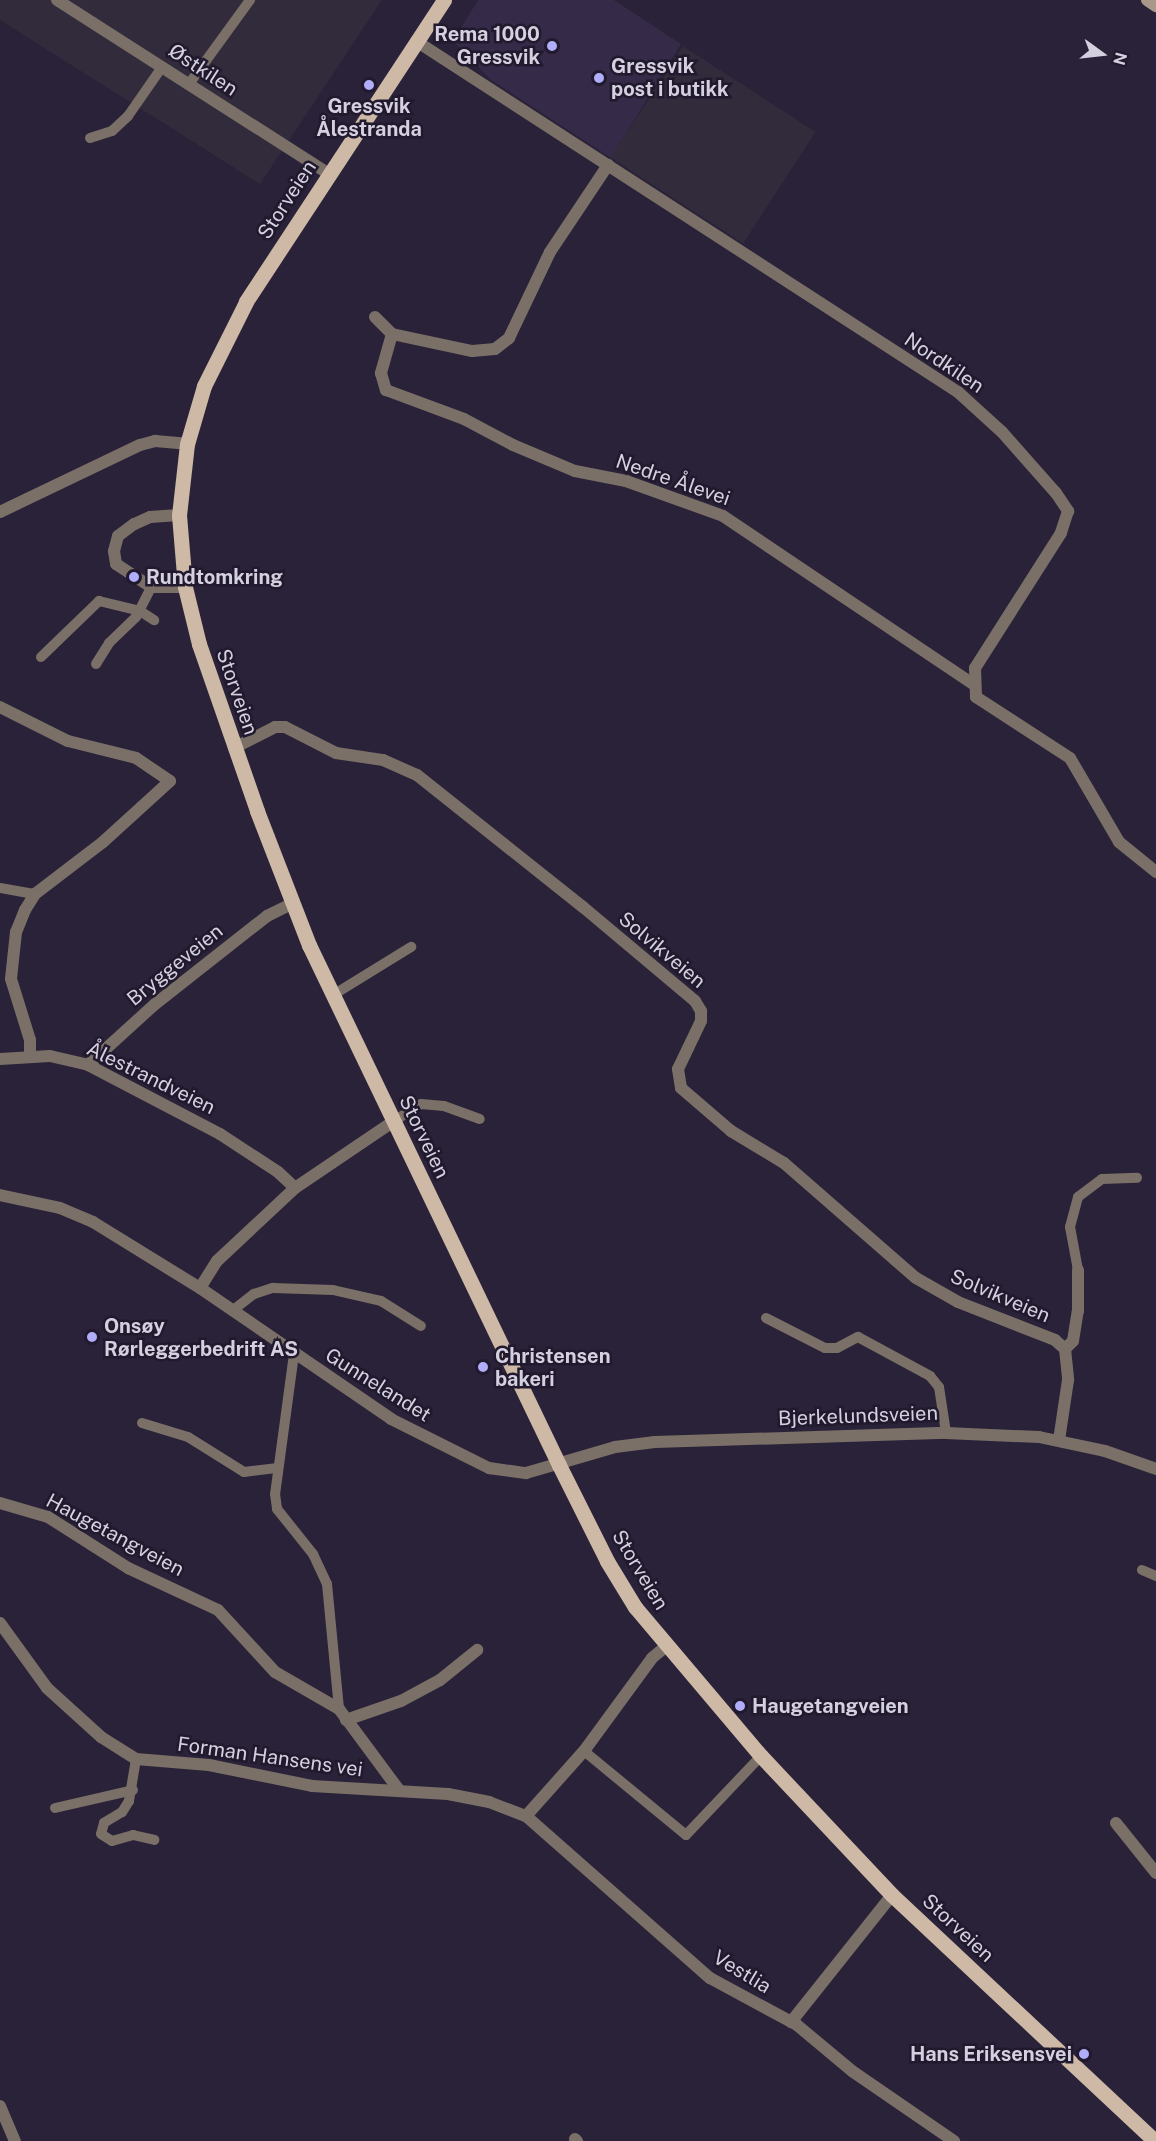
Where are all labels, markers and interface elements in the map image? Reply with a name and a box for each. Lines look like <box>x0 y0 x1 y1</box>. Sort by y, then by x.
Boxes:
place label: Rema 1000 Gressvik <box>434 22 540 69</box>
north arrow <box>1072 24 1132 84</box>
street label: Østkilen <box>164 39 242 101</box>
marker: Rema 1000 Gressvik <box>545 39 559 53</box>
text: N <box>1109 50 1131 67</box>
place label: Gressvik post i butikk <box>611 54 729 101</box>
marker: Gressvik post i butikk <box>592 71 606 85</box>
marker: Gressvik Ålestranda <box>362 78 376 92</box>
place label: Gressvik Ålestranda <box>316 94 422 141</box>
street label: Storveien <box>253 156 321 244</box>
street label: Nordkilen <box>900 328 988 398</box>
street label: Nedre Ålevei <box>613 449 733 511</box>
place label: Rundtomkring <box>146 565 283 589</box>
marker: Rundtomkring <box>127 570 141 584</box>
street label: Storveien <box>211 646 263 738</box>
street label: Solvikveien <box>614 907 710 993</box>
street label: Bryggeveien <box>122 919 228 1011</box>
street label: Ålestrandveien <box>83 1037 219 1119</box>
street label: Storveien <box>394 1092 454 1182</box>
street label: Solvikveien <box>946 1264 1054 1328</box>
place label: Onsøy Rørleggerbedrift AS <box>104 1314 298 1361</box>
marker: Onsøy Rørleggerbedrift AS <box>85 1330 99 1344</box>
street label: Gunnelandet <box>321 1343 435 1427</box>
place label: Christensen bakeri <box>495 1344 610 1391</box>
marker: Christensen bakeri <box>476 1360 490 1374</box>
street label: Bjerkelundsveien <box>778 1401 938 1431</box>
street label: Haugetangveien <box>42 1489 188 1581</box>
street label: Storveien <box>607 1526 673 1614</box>
place label: Haugetangveien <box>752 1694 909 1718</box>
marker: Haugetangveien <box>733 1699 747 1713</box>
street label: Forman Hansens vei <box>176 1732 364 1782</box>
street label: Storveien <box>917 1889 999 1967</box>
street label: Vestlia <box>709 1945 775 1999</box>
place label: Hans Eriksensvei <box>910 2042 1072 2066</box>
marker: Hans Eriksensvei <box>1077 2047 1091 2061</box>

